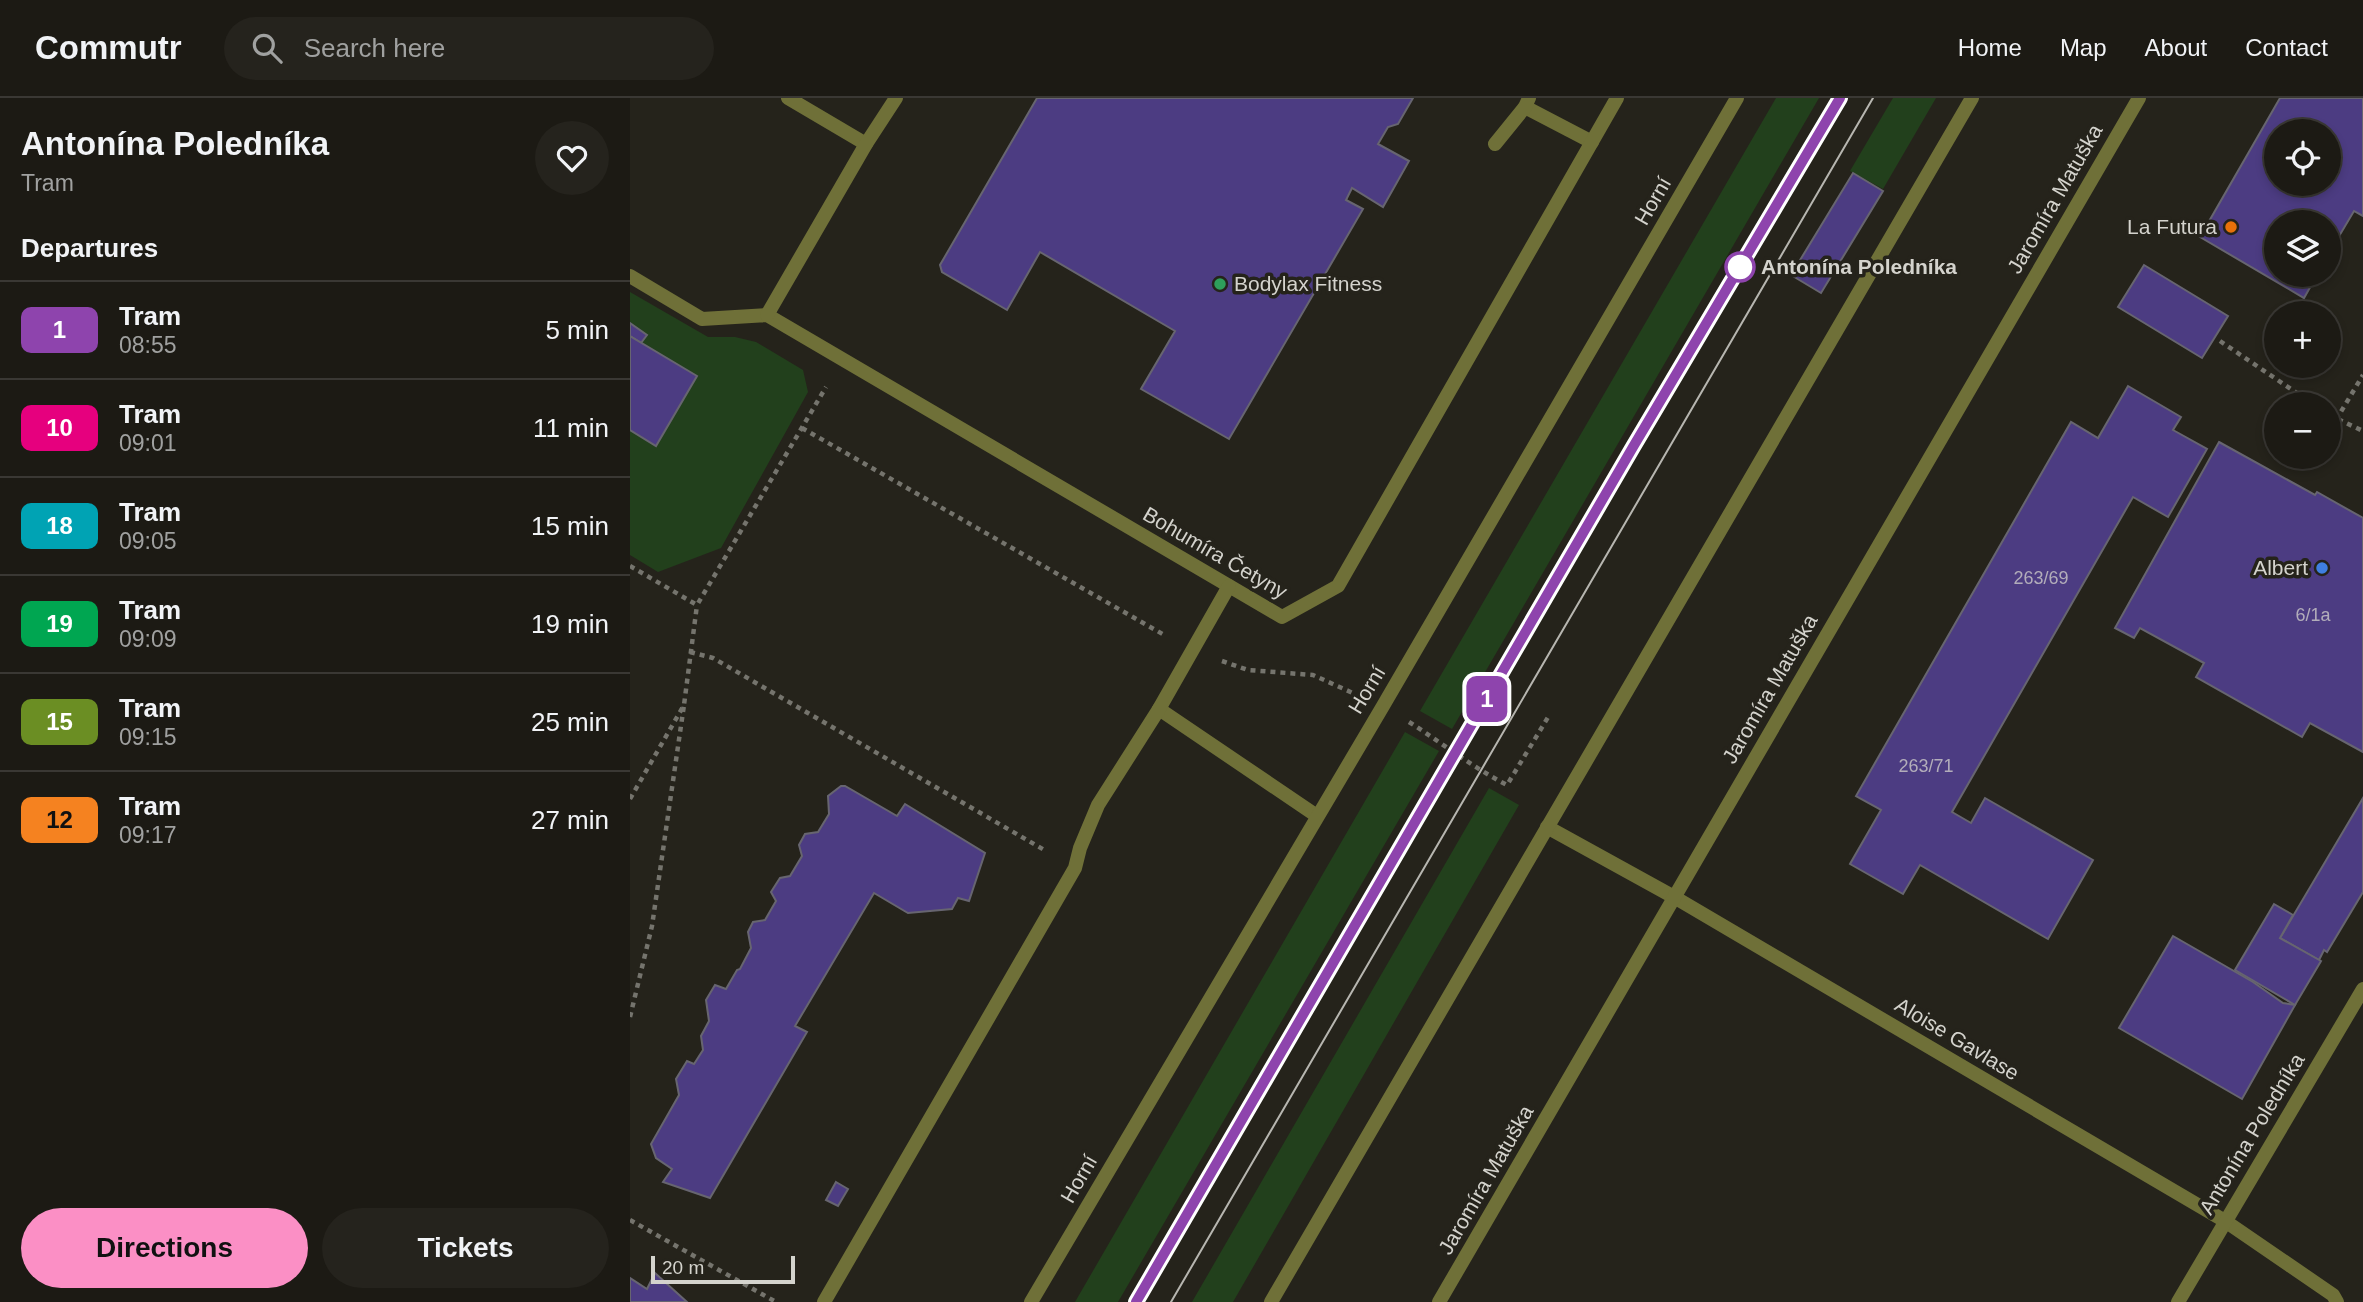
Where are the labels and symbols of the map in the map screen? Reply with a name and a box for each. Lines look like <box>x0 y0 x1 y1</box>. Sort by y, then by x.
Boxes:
street label: Jaromíra Matuška <box>2003 120 2107 277</box>
street label: Horní <box>1630 173 1675 229</box>
place label: La Futura <box>2127 215 2217 238</box>
marker: La Futura <box>2223 219 2239 235</box>
marker: Antonína Poledníka <box>1725 252 1755 282</box>
place label: Antonína Poledníka <box>1761 255 1957 278</box>
place label: Bodylax Fitness <box>1234 272 1382 295</box>
marker: Bodylax Fitness <box>1212 276 1228 292</box>
street label: Bohumíra Četyny <box>1139 502 1292 603</box>
place label: Albert <box>2253 556 2308 579</box>
marker: Albert <box>2314 560 2330 576</box>
house number: 263/69 <box>2013 568 2069 588</box>
house number: 6/1a <box>2295 605 2331 625</box>
street label: Jaromíra Matuška <box>1718 610 1822 767</box>
street label: Horní <box>1343 662 1390 718</box>
line badge: 1 <box>1464 676 1510 722</box>
house number: 263/71 <box>1898 756 1954 776</box>
street label: Aloise Gavlase <box>1891 993 2023 1085</box>
street label: Antonína Poledníka <box>2195 1049 2309 1218</box>
street label: Jaromíra Matuška <box>1434 1101 1538 1258</box>
street label: Horní <box>1056 1151 1101 1207</box>
scale bar <box>651 1253 794 1285</box>

